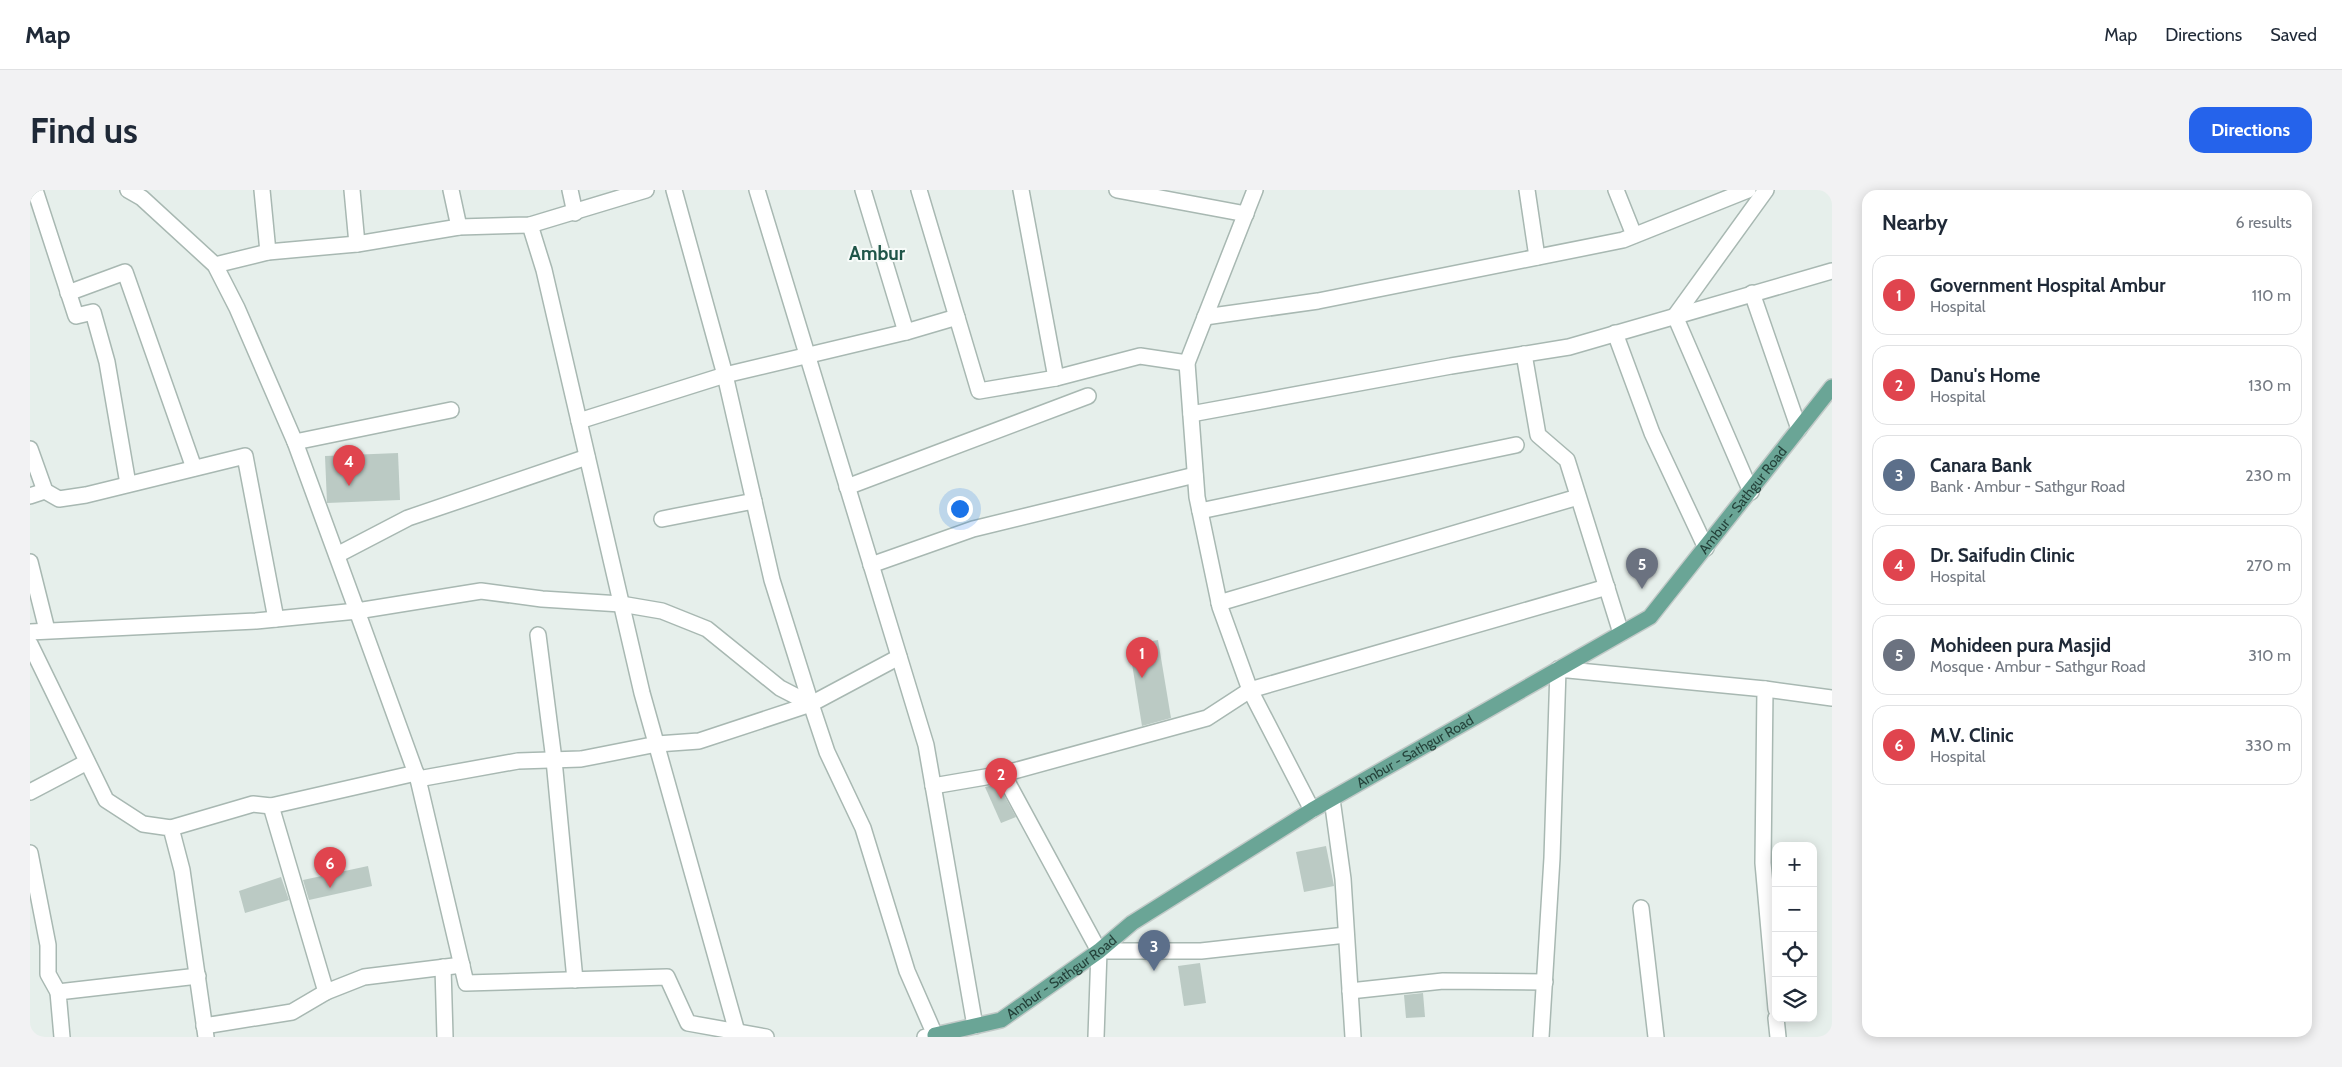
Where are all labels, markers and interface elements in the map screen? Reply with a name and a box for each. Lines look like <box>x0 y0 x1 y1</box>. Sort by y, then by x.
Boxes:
text: Map <box>25 20 71 49</box>
text: Map <box>2104 24 2137 46</box>
text: Directions <box>2165 24 2242 46</box>
text: Saved <box>2270 24 2317 46</box>
button: Directions <box>2189 107 2312 153</box>
text: Find us <box>30 109 138 152</box>
text: Nearby <box>1882 210 1948 235</box>
text: 6 results <box>2236 213 2292 232</box>
district label: Ambur <box>849 242 906 265</box>
text: Government Hospital Ambur <box>1930 274 2166 297</box>
text: 1 <box>1896 286 1902 305</box>
text: 110 m <box>2252 286 2291 305</box>
text: Hospital <box>1930 297 1986 316</box>
text: Danu's Home <box>1930 364 2040 387</box>
text: 2 <box>1895 376 1903 395</box>
text: 130 m <box>2248 376 2291 395</box>
text: Hospital <box>1930 387 1986 406</box>
street label: Ambur - Sathgur Road <box>1695 443 1791 557</box>
pin: 4 <box>333 445 365 486</box>
text: Canara Bank <box>1930 454 2032 477</box>
text: 3 <box>1895 466 1903 485</box>
text: 230 m <box>2245 466 2291 485</box>
text: Bank · Ambur - Sathgur Road <box>1930 477 2125 496</box>
your location <box>947 496 973 522</box>
text: Dr. Saifudin Clinic <box>1930 544 2075 567</box>
pin: 5 <box>1626 548 1658 589</box>
text: 4 <box>1894 556 1904 575</box>
text: 270 m <box>2246 556 2291 575</box>
text: Hospital <box>1930 567 1986 586</box>
text: Mohideen pura Masjid <box>1930 634 2111 657</box>
pin: 1 <box>1126 637 1158 678</box>
text: 5 <box>1895 646 1903 665</box>
text: 310 m <box>2248 646 2291 665</box>
text: Mosque · Ambur - Sathgur Road <box>1930 657 2146 676</box>
street label: Ambur - Sathgur Road <box>1353 711 1477 792</box>
text: M.V. Clinic <box>1930 724 2014 747</box>
text: 6 <box>1895 736 1904 755</box>
text: 330 m <box>2245 736 2291 755</box>
text: Hospital <box>1930 747 1986 766</box>
pin: 2 <box>985 758 1017 799</box>
map controls <box>1772 842 1817 1022</box>
button: + <box>1772 842 1817 887</box>
pin: 6 <box>314 847 346 888</box>
button: − <box>1772 887 1817 932</box>
pin: 3 <box>1138 930 1170 971</box>
street label: Ambur - Sathgur Road <box>1002 931 1120 1023</box>
button: locate <box>1772 932 1817 977</box>
button: layers <box>1772 977 1817 1022</box>

